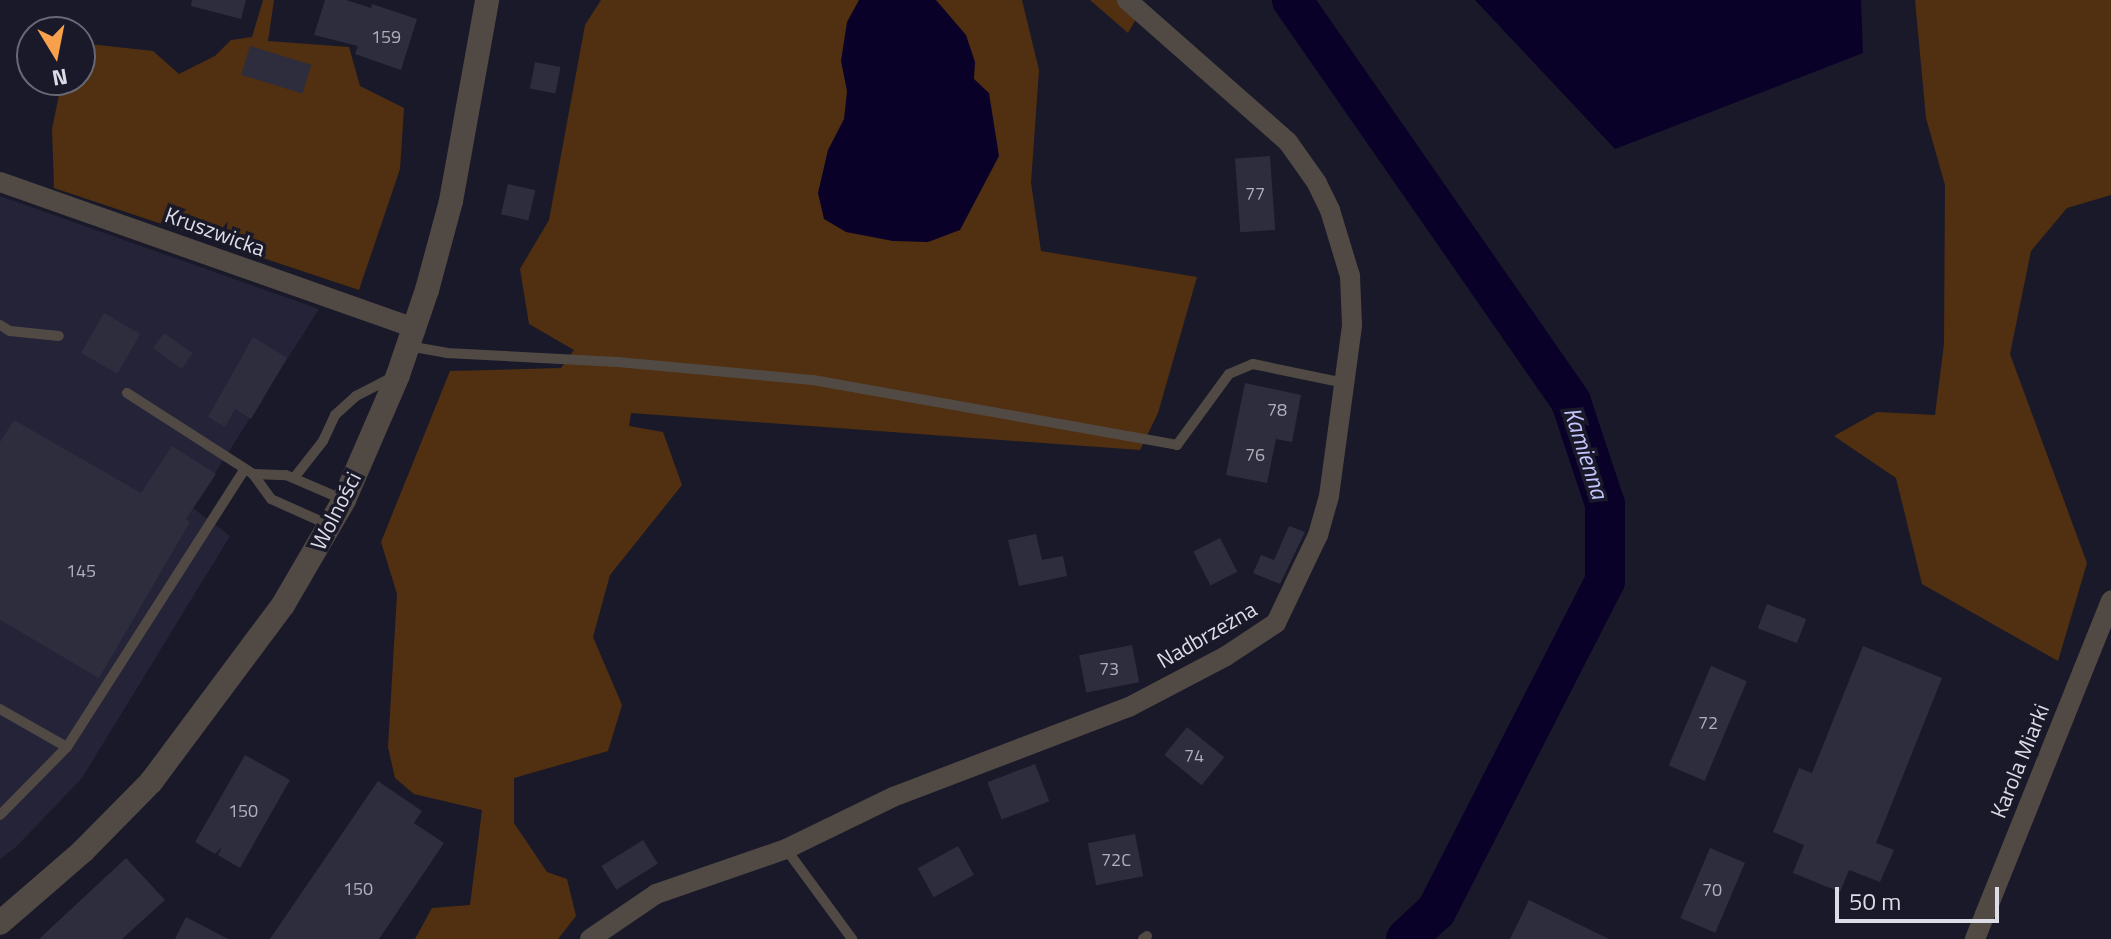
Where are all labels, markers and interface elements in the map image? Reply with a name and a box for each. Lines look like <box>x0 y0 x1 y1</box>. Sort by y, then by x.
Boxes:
north arrow <box>16 16 96 96</box>
house number: 159 <box>371 26 401 48</box>
text: N <box>49 60 70 96</box>
house number: 77 <box>1245 183 1265 205</box>
street label: Kruszwicka <box>161 202 269 262</box>
house number: 78 <box>1267 399 1287 421</box>
water label: Kamienna <box>1558 404 1614 502</box>
house number: 76 <box>1245 444 1265 466</box>
street label: Wolności <box>305 468 367 554</box>
house number: 145 <box>66 560 96 582</box>
street label: Nadbrzeżna <box>1153 596 1261 674</box>
house number: 73 <box>1099 658 1119 680</box>
street label: Karola Miarki <box>1985 700 2055 822</box>
house number: 72 <box>1698 712 1718 734</box>
house number: 74 <box>1184 745 1204 767</box>
house number: 150 <box>228 800 258 822</box>
house number: 72C <box>1101 849 1131 871</box>
scale bar <box>1839 871 2003 921</box>
house number: 150 <box>343 878 373 900</box>
house number: 70 <box>1702 879 1722 901</box>
text: 50 m <box>1849 883 1901 919</box>

